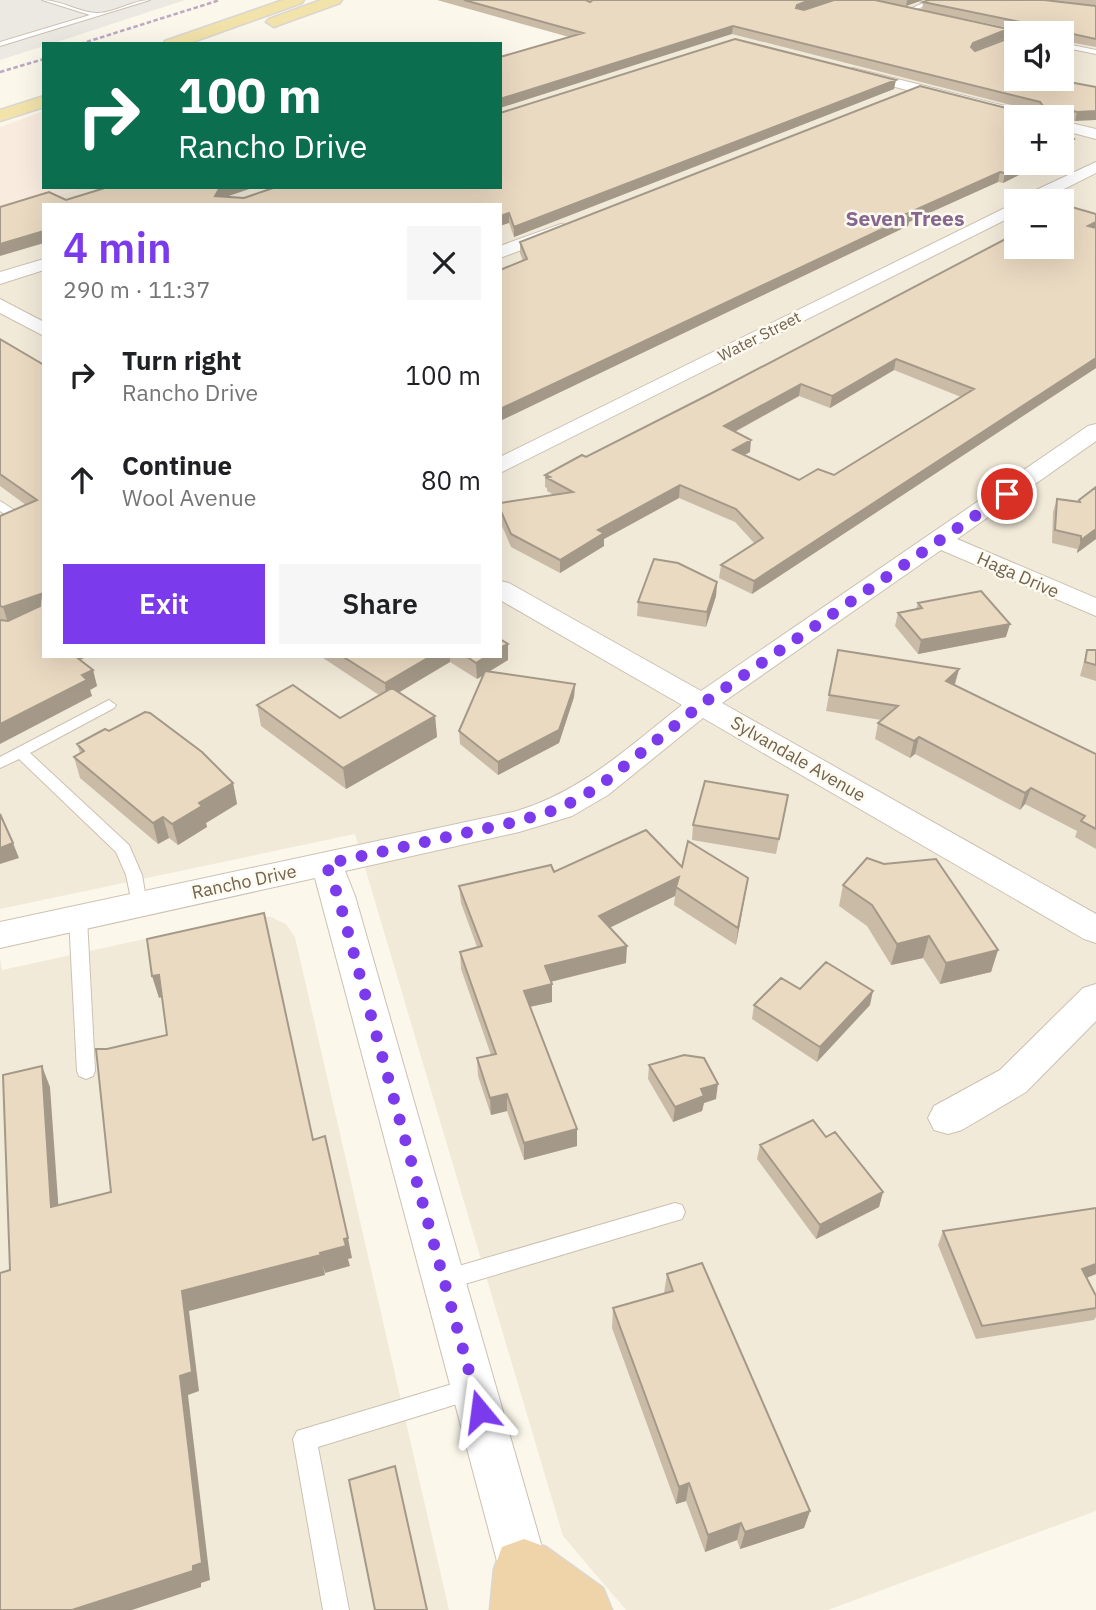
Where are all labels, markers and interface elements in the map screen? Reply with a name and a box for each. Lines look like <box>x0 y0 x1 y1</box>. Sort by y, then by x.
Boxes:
map controls <box>1004 21 1074 259</box>
button: sound <box>1004 21 1074 91</box>
text: 100 m <box>178 63 322 126</box>
icon: right <box>63 70 154 161</box>
button: + <box>1004 105 1074 175</box>
text: Rancho Drive <box>178 125 367 167</box>
button: − <box>1004 189 1074 259</box>
district label: Seven Trees <box>846 204 965 232</box>
text: 4 min <box>63 220 172 275</box>
button: close <box>407 226 481 300</box>
text: 290 m · 11:37 <box>63 274 210 304</box>
street label: Water Street <box>714 307 804 365</box>
text: Turn right <box>122 343 241 377</box>
icon: right <box>63 356 101 394</box>
text: 100 m <box>405 358 481 392</box>
text: Rancho Drive <box>122 377 258 407</box>
text: Continue <box>122 448 232 482</box>
icon: ahead <box>63 461 101 499</box>
text: 80 m <box>421 463 481 497</box>
pin <box>977 464 1037 524</box>
icon: arrive <box>988 475 1026 513</box>
text: Wool Avenue <box>122 482 256 512</box>
street label: Haga Drive <box>974 546 1063 603</box>
button: Exit <box>63 564 265 644</box>
button: Share <box>279 564 481 644</box>
street label: Sylvandale Avenue <box>727 711 870 807</box>
street label: Rancho Drive <box>189 859 299 904</box>
position arrow <box>443 1374 517 1448</box>

